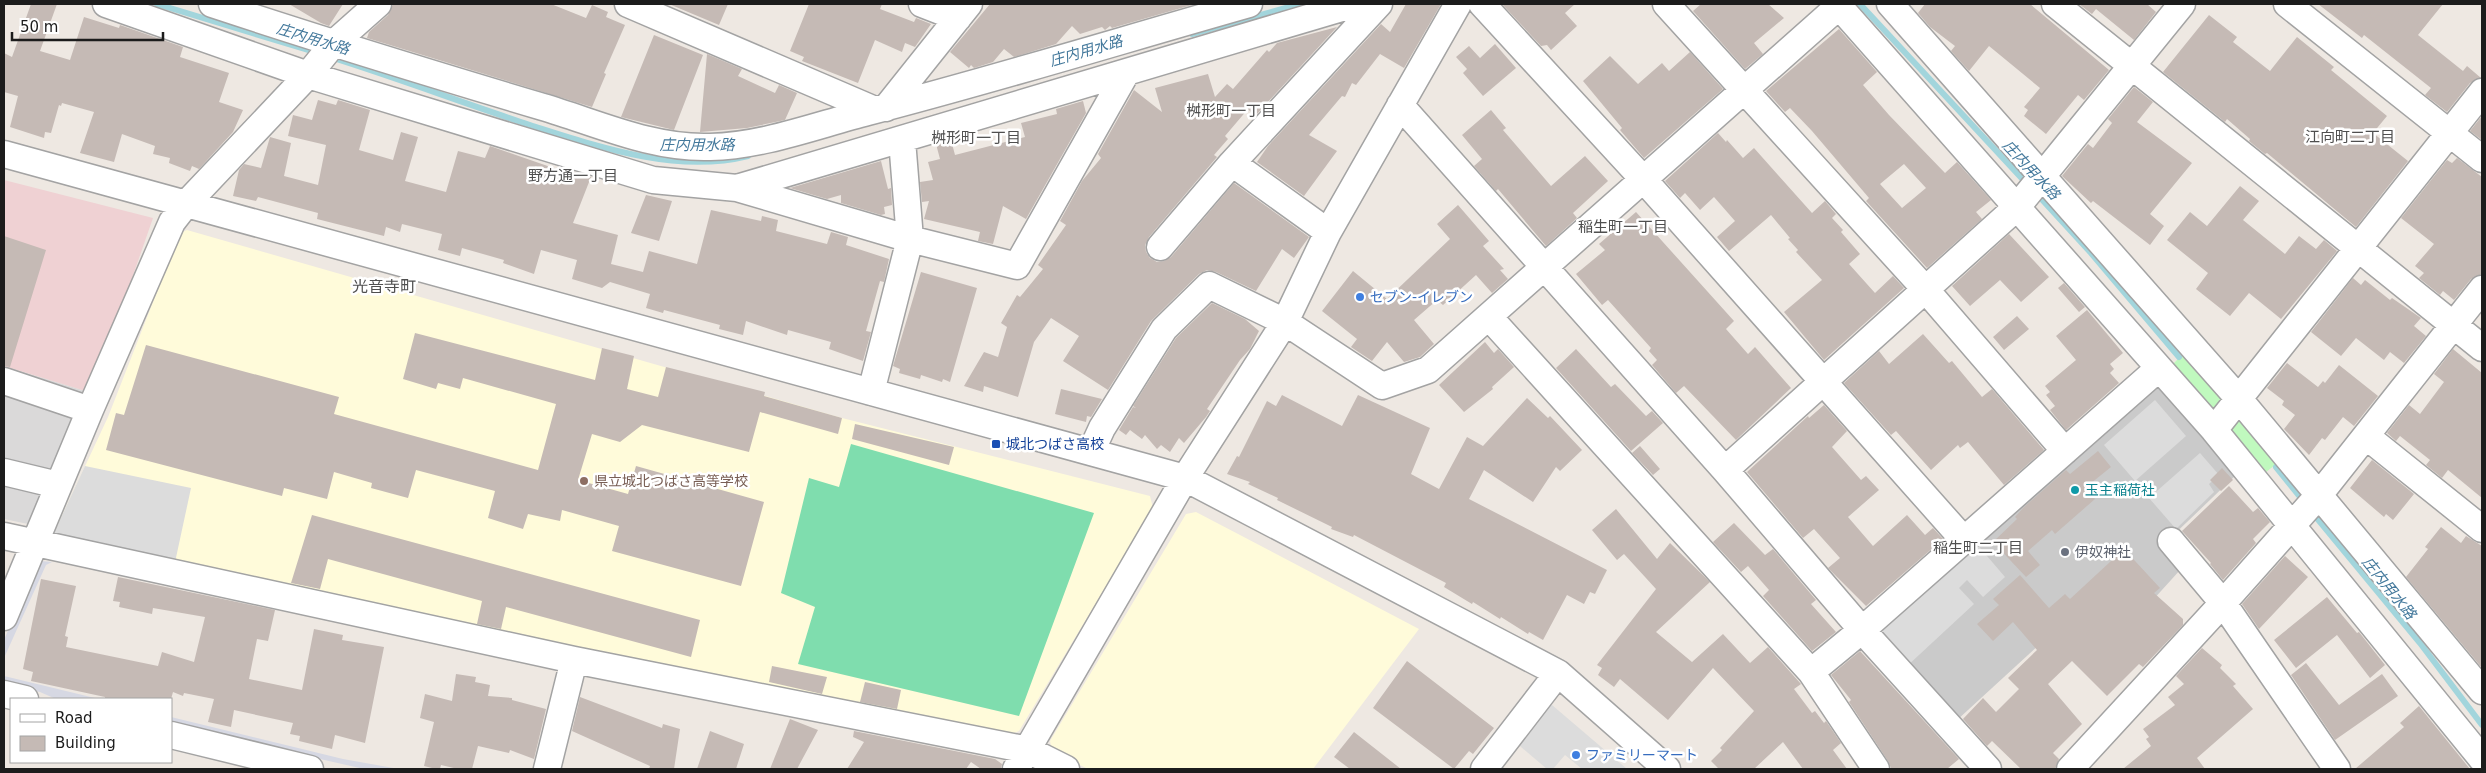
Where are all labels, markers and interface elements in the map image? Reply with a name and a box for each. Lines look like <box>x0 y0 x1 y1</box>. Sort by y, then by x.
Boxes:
scale bar <box>12 10 164 42</box>
text: 50 m <box>20 18 58 36</box>
water label: 庄内用水路 <box>274 19 353 59</box>
water label: 庄内用水路 <box>1047 31 1126 70</box>
district label: 桝形町一丁目 <box>1186 102 1276 120</box>
district label: 江向町二丁目 <box>2305 128 2395 146</box>
district label: 桝形町一丁目 <box>931 129 1021 147</box>
water label: 庄内用水路 <box>659 136 736 154</box>
water label: 庄内用水路 <box>1999 136 2065 205</box>
district label: 野方通一丁目 <box>528 167 618 185</box>
district label: 稲生町一丁目 <box>1578 218 1668 236</box>
district label: 光音寺町 <box>352 277 416 296</box>
place label: セブン-イレブン <box>1370 289 1473 305</box>
marker: セブン-イレブン <box>1354 291 1366 303</box>
place label: 城北つばさ高校 <box>1006 436 1104 452</box>
marker: 城北つばさ高校 <box>990 438 1002 450</box>
place label: 県立城北つばさ高等学校 <box>594 473 748 489</box>
marker: 県立城北つばさ高等学校 <box>578 475 590 487</box>
place label: 玉主稲荷社 <box>2085 482 2155 498</box>
marker: 玉主稲荷社 <box>2069 484 2081 496</box>
district label: 稲生町二丁目 <box>1933 539 2023 557</box>
place label: 伊奴神社 <box>2075 544 2131 560</box>
marker: 伊奴神社 <box>2059 546 2071 558</box>
water label: 庄内用水路 <box>2358 553 2421 624</box>
legend <box>10 698 172 763</box>
text: Road <box>55 709 93 727</box>
text: Building <box>55 734 116 752</box>
place label: ファミリーマート <box>1586 747 1698 763</box>
marker: ファミリーマート <box>1570 749 1582 761</box>

